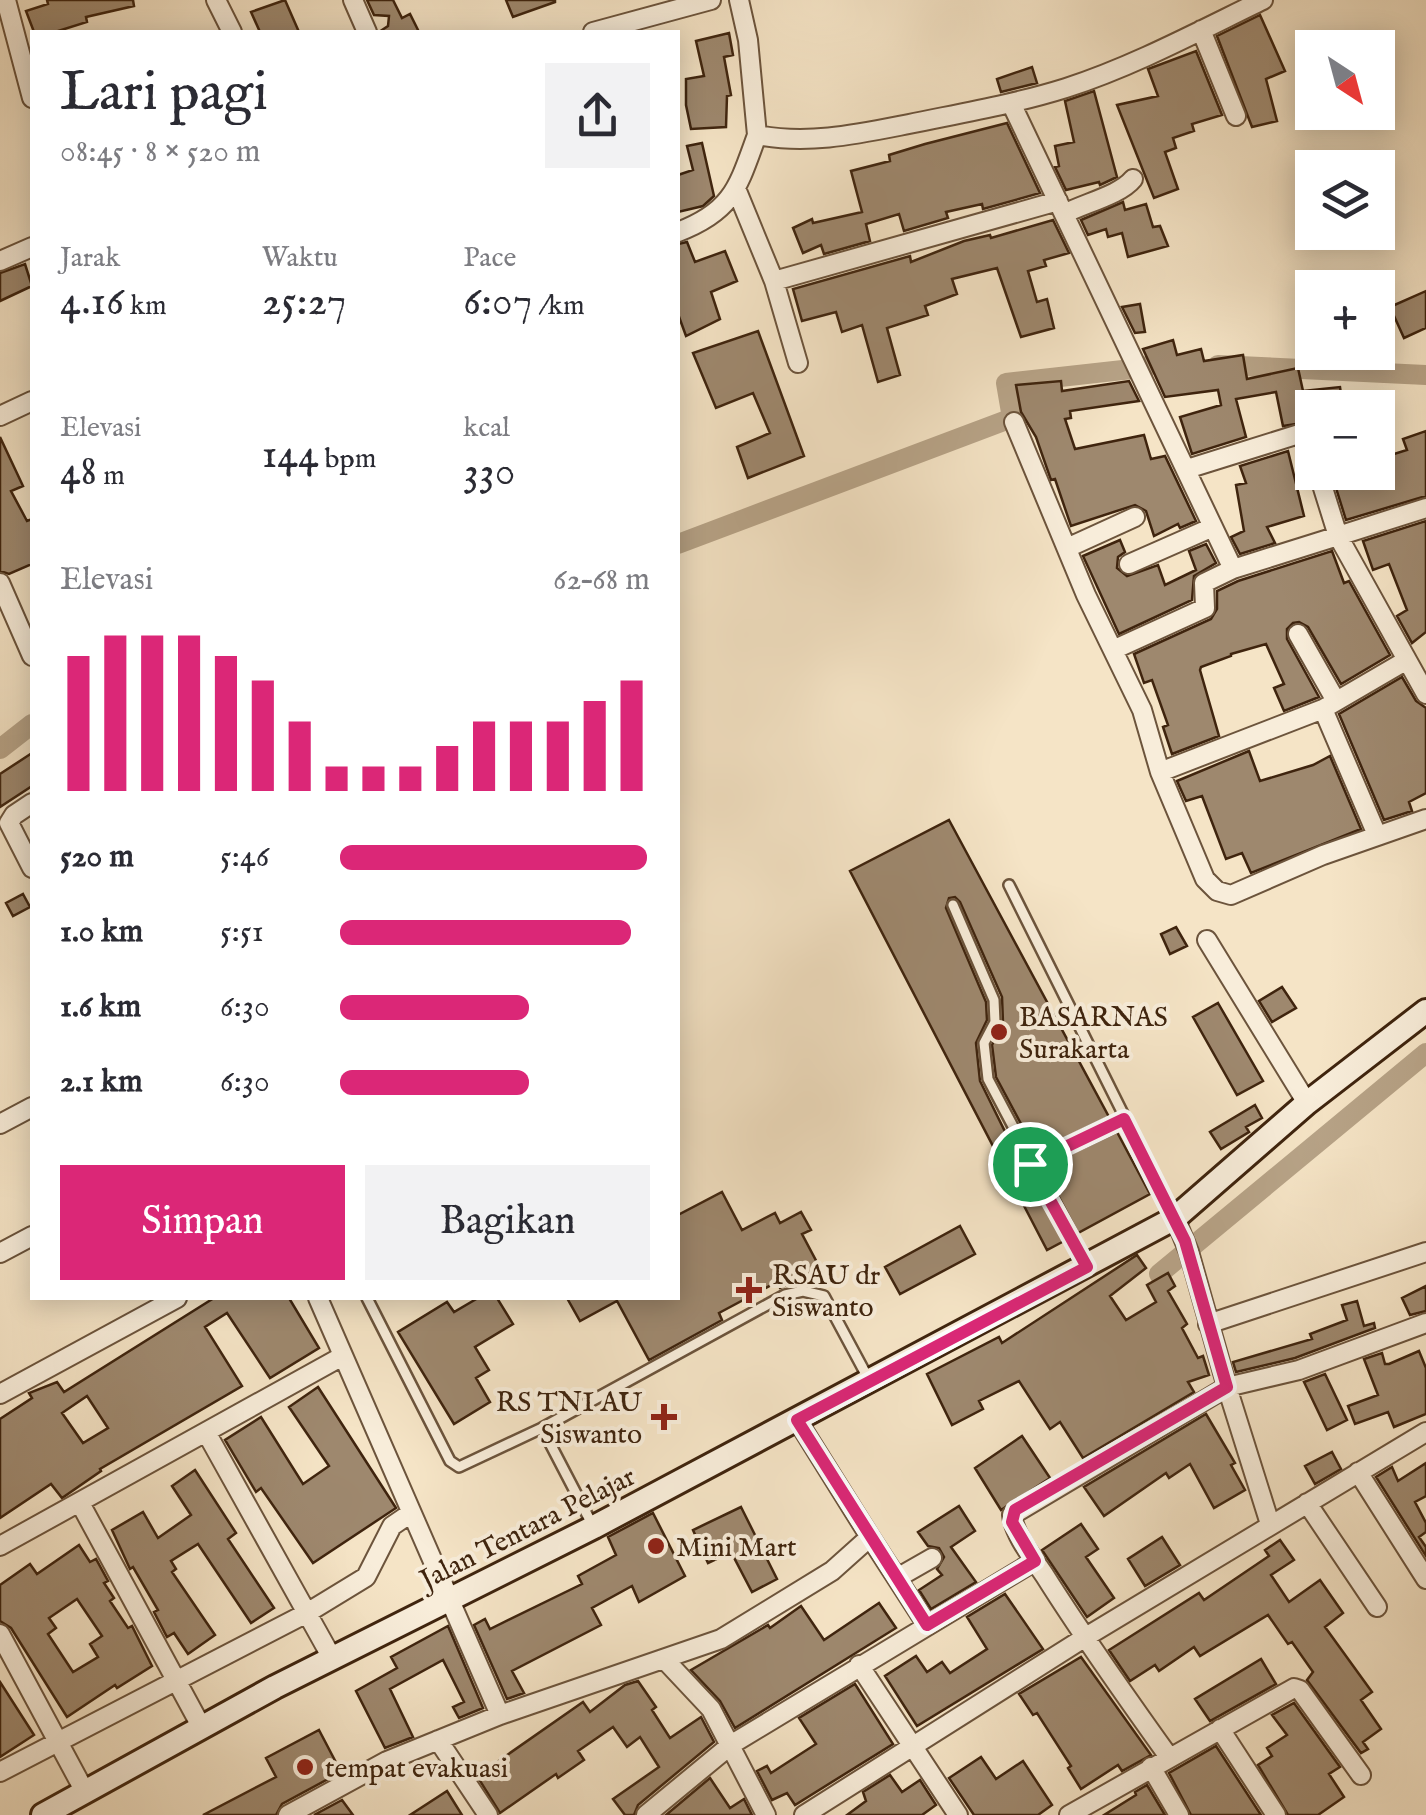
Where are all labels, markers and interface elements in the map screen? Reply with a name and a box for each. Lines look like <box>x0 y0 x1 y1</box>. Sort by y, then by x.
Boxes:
north arrow <box>1295 30 1395 130</box>
map controls <box>1295 30 1395 490</box>
text: Lari pagi <box>60 59 268 129</box>
button: share <box>545 63 650 168</box>
text: 08:45 · 8 × 520 m <box>60 132 261 173</box>
button: layers <box>1295 150 1395 250</box>
text: Jarak <box>60 241 120 276</box>
text: Waktu <box>262 241 338 276</box>
text: Pace <box>463 241 516 276</box>
button: + <box>1295 270 1395 370</box>
text: 4.16 <box>60 276 124 329</box>
text: 25:27 <box>262 276 346 329</box>
text: 6:07 <box>463 276 532 329</box>
text: km <box>124 289 167 324</box>
text: /km <box>532 289 585 324</box>
button: − <box>1295 390 1395 490</box>
text: Elevasi <box>60 411 142 446</box>
text: kcal <box>463 411 510 446</box>
text: 144 <box>262 429 318 482</box>
text: bpm <box>318 442 376 477</box>
text: 48 <box>60 446 97 499</box>
text: 330 <box>463 446 515 499</box>
text: m <box>97 459 125 494</box>
text: Elevasi <box>60 560 153 601</box>
text: 62–68 m <box>553 560 650 601</box>
text: 520 m <box>60 837 134 878</box>
text: 5:46 <box>220 837 269 878</box>
text: 1.0 km <box>60 912 143 953</box>
text: 5:51 <box>220 912 264 953</box>
text: 1.6 km <box>60 987 141 1028</box>
text: 6:30 <box>220 987 270 1028</box>
place label: BASARNAS Surakarta <box>1019 1001 1168 1068</box>
marker: BASARNAS Surakarta <box>988 1021 1010 1043</box>
text: 2.1 km <box>60 1062 143 1103</box>
text: 6:30 <box>220 1062 270 1103</box>
pin <box>988 1122 1073 1207</box>
icon: arrive <box>1003 1137 1058 1192</box>
button: Simpan <box>60 1165 345 1280</box>
button: Bagikan <box>365 1165 650 1280</box>
place label: RSAU dr Siswanto <box>772 1259 880 1326</box>
marker: RSAU dr Siswanto <box>736 1277 762 1303</box>
place label: RS TNI AU Siswanto <box>496 1386 642 1453</box>
marker: RS TNI AU Siswanto <box>651 1404 677 1430</box>
street label: Jalan Tentara Pelajar <box>412 1460 642 1600</box>
place label: Mini Mart <box>676 1531 797 1566</box>
marker: Mini Mart <box>645 1535 667 1557</box>
place label: tempat evakuasi <box>325 1752 508 1787</box>
marker: tempat evakuasi <box>294 1756 316 1778</box>

